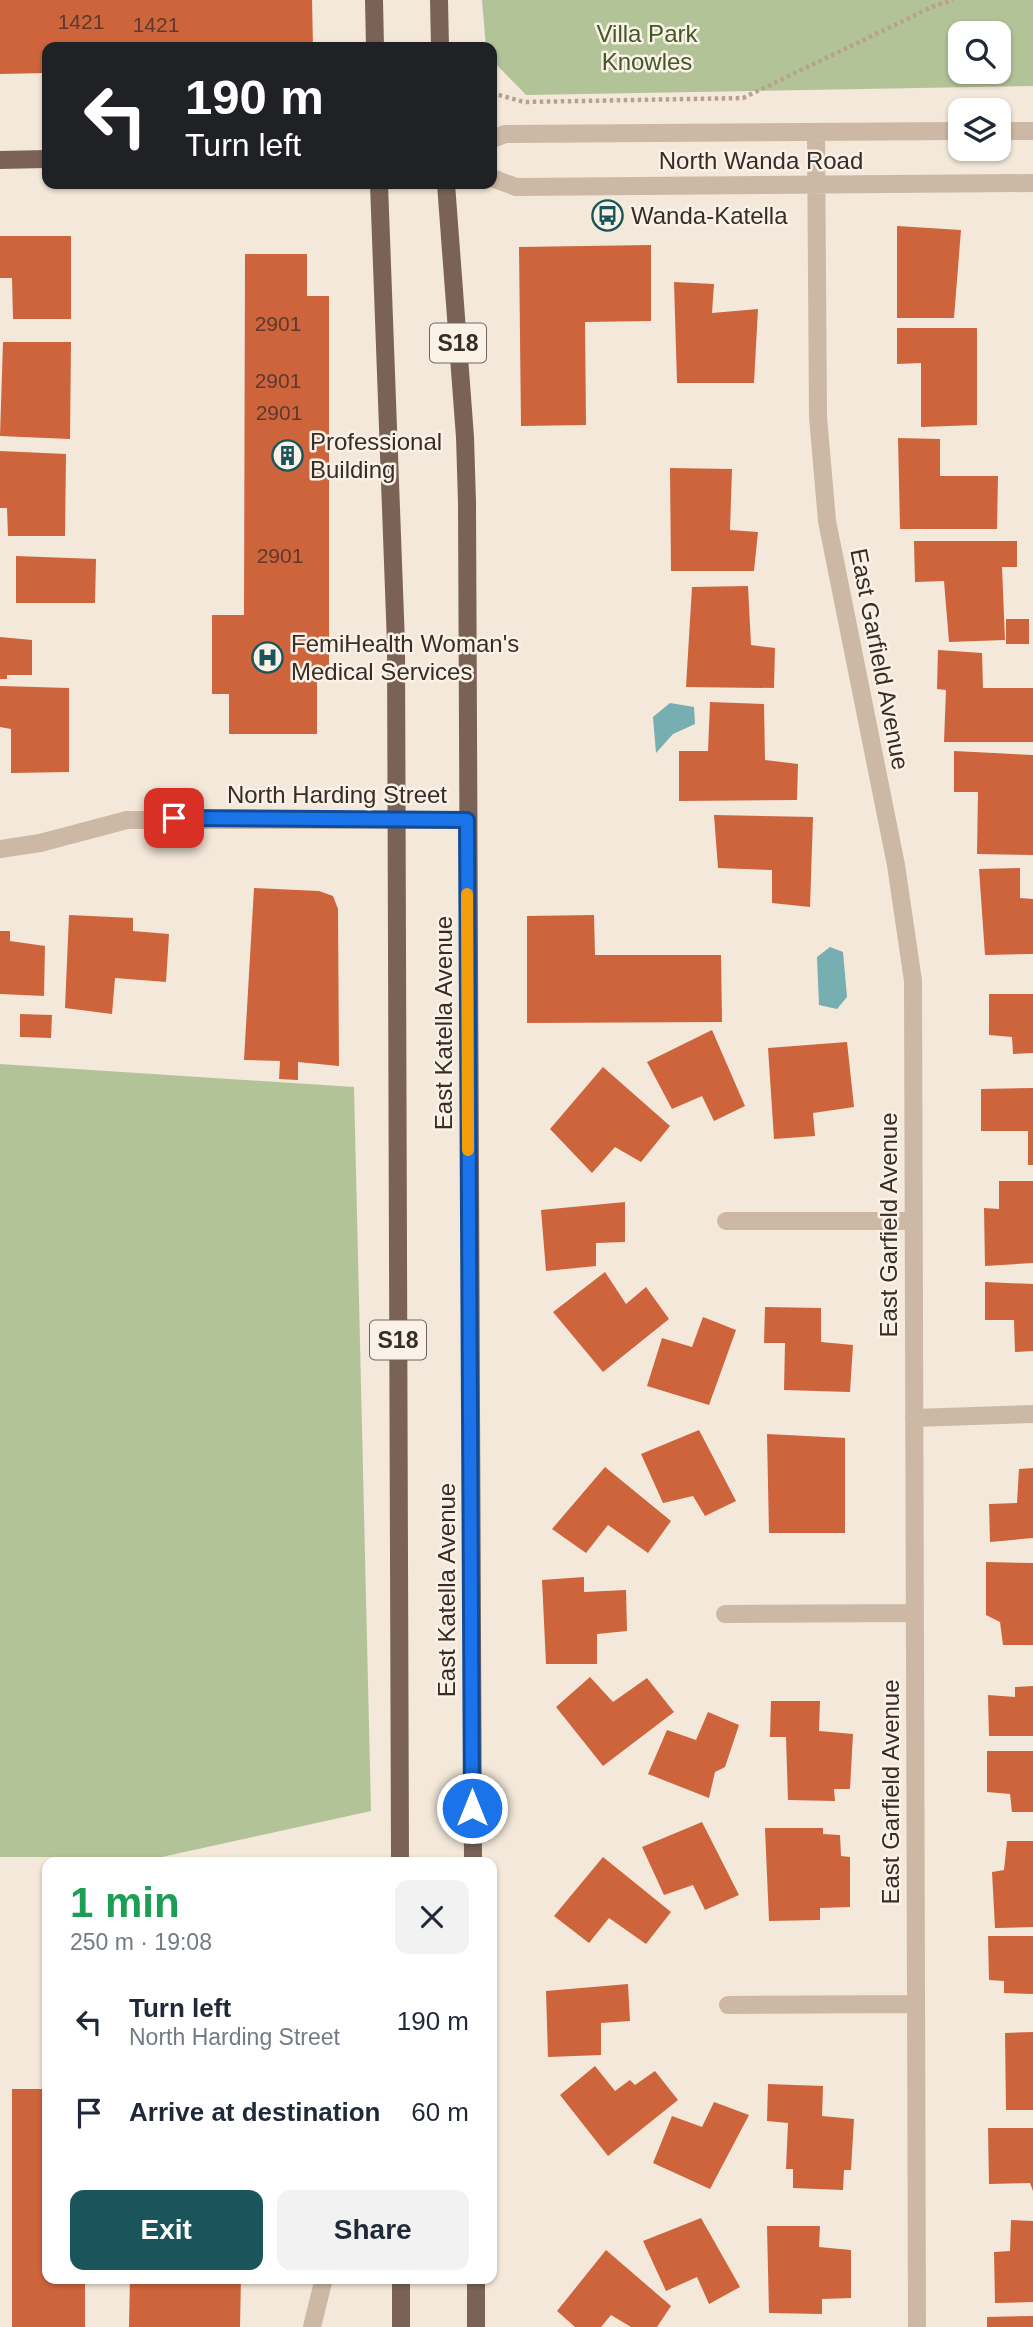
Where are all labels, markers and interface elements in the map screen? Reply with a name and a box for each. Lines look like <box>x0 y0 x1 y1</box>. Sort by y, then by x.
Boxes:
house number: 1421 <box>58 10 104 33</box>
house number: 1421 <box>133 13 179 36</box>
park label: Villa Park Knowles <box>597 20 698 75</box>
map controls <box>948 21 1011 161</box>
button: search <box>948 21 1011 84</box>
icon: left <box>70 70 161 161</box>
text: 190 m <box>185 70 324 124</box>
button: layers <box>948 98 1011 161</box>
text: Turn left <box>185 127 301 163</box>
street label: North Wanda Road <box>659 147 863 174</box>
bus stop icon: Wanda-Katella <box>591 198 625 232</box>
place label: Wanda-Katella <box>631 202 788 229</box>
house number: 2901 <box>255 312 301 335</box>
road number: S18 <box>430 324 486 362</box>
house number: 2901 <box>255 369 301 392</box>
house number: 2901 <box>256 401 302 424</box>
place label: Professional Building <box>310 428 442 483</box>
building icon: Professional Building <box>270 438 304 472</box>
house number: 2901 <box>257 544 303 567</box>
street label: East Garfield Avenue <box>845 546 915 772</box>
place label: FemiHealth Woman's Medical Services <box>291 630 519 685</box>
hospital icon: FemiHealth Woman's Medical Services <box>251 640 285 674</box>
street label: North Harding Street <box>227 781 447 808</box>
pin <box>144 788 204 848</box>
icon: arrive <box>155 799 193 837</box>
street label: East Katella Avenue <box>430 916 457 1130</box>
street label: East Garfield Avenue <box>875 1112 902 1338</box>
road number: S18 <box>370 1320 426 1359</box>
street label: East Katella Avenue <box>433 1483 460 1697</box>
street label: East Garfield Avenue <box>877 1679 904 1905</box>
position arrow <box>435 1771 509 1845</box>
text: 1 min <box>70 1879 180 1926</box>
button: close <box>395 1880 469 1954</box>
text: 250 m · 19:08 <box>70 1929 212 1955</box>
text: Turn left <box>129 1993 231 2023</box>
icon: left <box>70 2003 108 2041</box>
text: 190 m <box>397 2006 469 2036</box>
text: North Harding Street <box>129 2024 340 2050</box>
icon: arrive <box>70 2094 108 2132</box>
text: Arrive at destination <box>129 2097 380 2127</box>
text: 60 m <box>411 2097 469 2127</box>
button: Exit <box>70 2190 263 2270</box>
button: Share <box>277 2190 469 2270</box>

